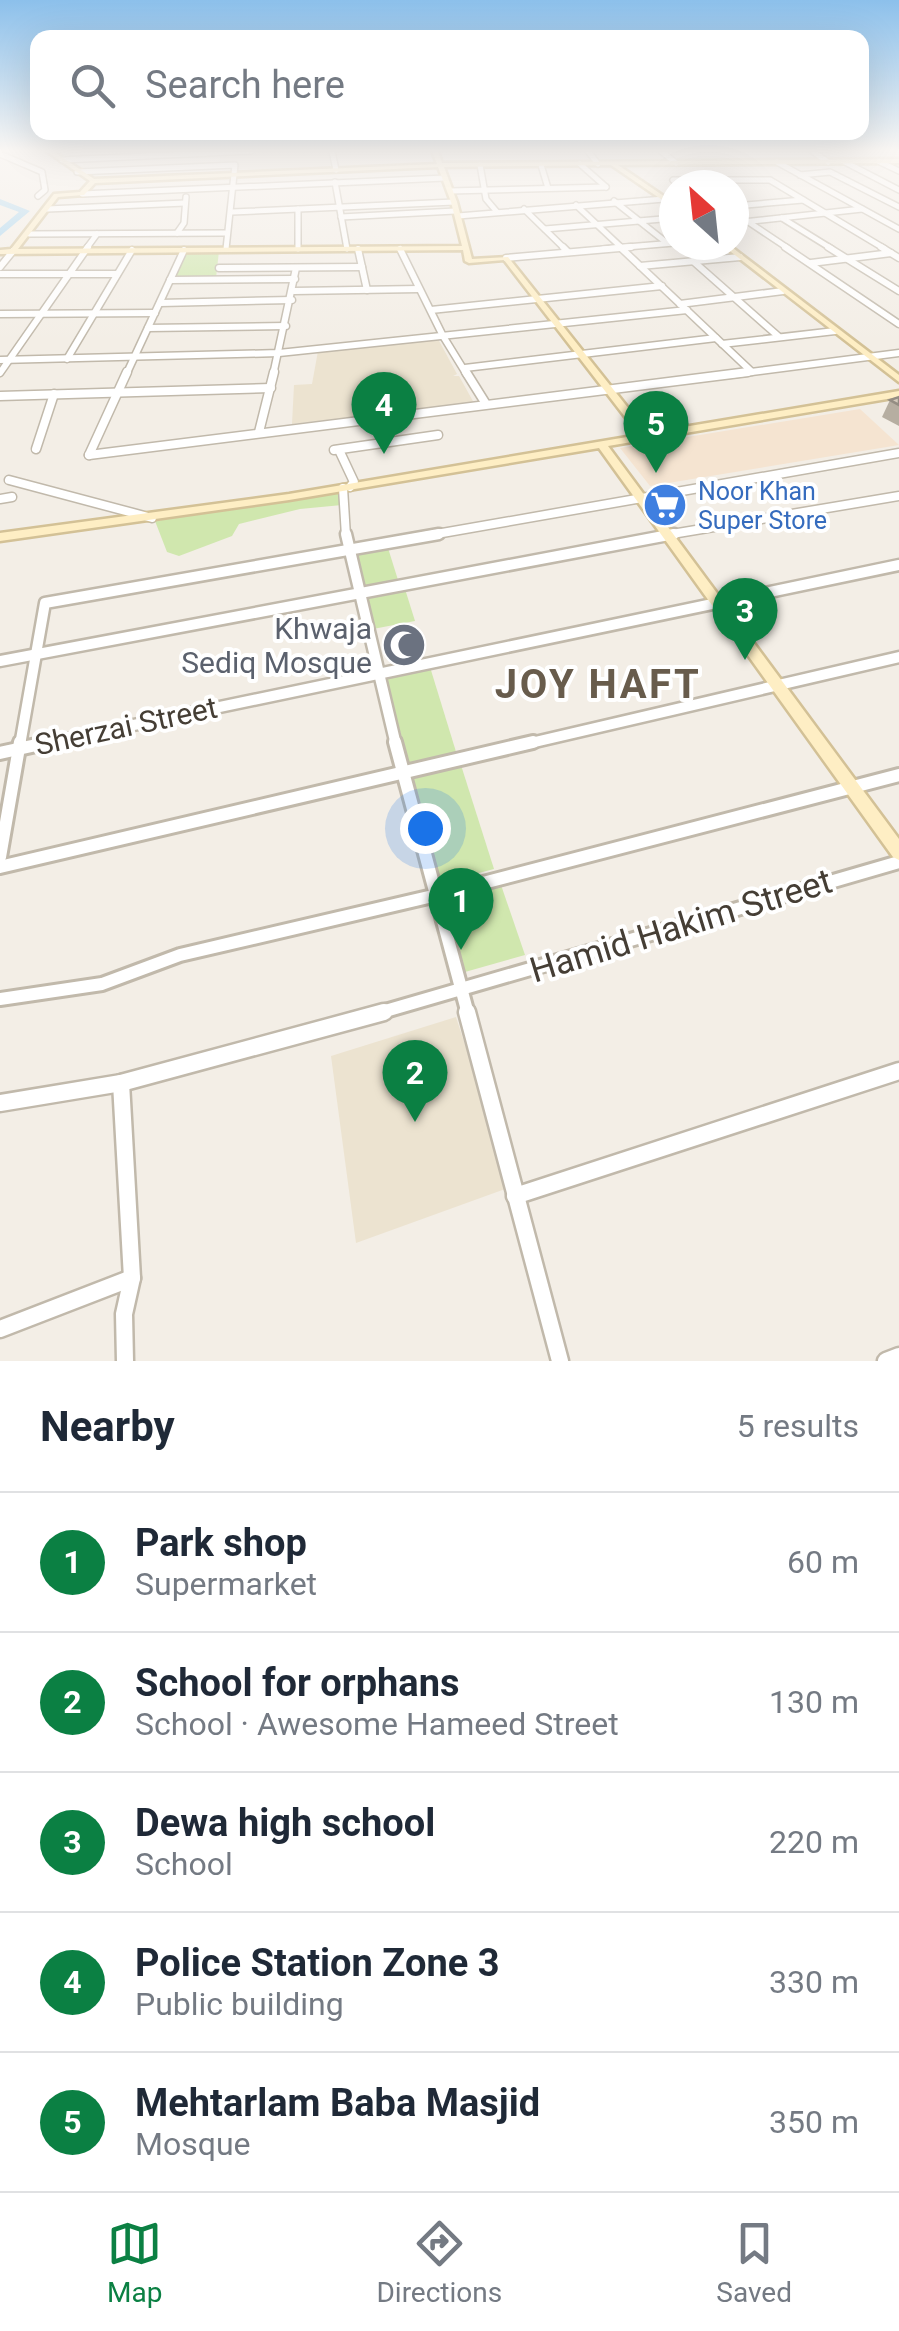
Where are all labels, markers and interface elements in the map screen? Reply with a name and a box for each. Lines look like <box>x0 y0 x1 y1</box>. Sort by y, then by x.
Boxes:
search box <box>30 30 869 140</box>
icon: search <box>65 58 120 113</box>
text: Search here <box>145 63 345 107</box>
north arrow <box>659 170 749 260</box>
pin: 4 <box>352 372 416 454</box>
pin: 5 <box>624 390 688 473</box>
place label: Noor Khan Super Store <box>698 477 827 535</box>
supermarket icon: Noor Khan Super Store <box>642 482 688 528</box>
pin: 3 <box>712 578 778 660</box>
place label: Khwaja Sediq Mosque <box>181 611 372 680</box>
mosque icon: Khwaja Sediq Mosque <box>381 622 427 668</box>
district label: JOY HAFT <box>495 661 701 708</box>
street label: Sherzai Street <box>32 690 220 762</box>
your location <box>400 803 451 854</box>
street label: Hamid Hakim Street <box>525 861 837 991</box>
pin: 1 <box>428 868 494 950</box>
pin: 2 <box>382 1040 448 1122</box>
text: Nearby <box>40 1402 175 1451</box>
text: 5 results <box>737 1407 859 1445</box>
text: Park shop <box>135 1521 307 1565</box>
text: 1 <box>63 1543 82 1581</box>
text: 60 m <box>787 1543 859 1581</box>
text: Supermarket <box>135 1565 317 1603</box>
text: School for orphans <box>135 1661 459 1705</box>
text: 2 <box>63 1683 82 1721</box>
text: 130 m <box>769 1683 859 1721</box>
text: School · Awesome Hameed Street <box>135 1705 619 1743</box>
text: Dewa high school <box>135 1801 435 1845</box>
text: 3 <box>63 1823 82 1861</box>
text: 220 m <box>769 1823 859 1861</box>
text: School <box>135 1845 233 1883</box>
text: Police Station Zone 3 <box>135 1941 499 1985</box>
text: 4 <box>63 1963 82 2001</box>
text: 330 m <box>769 1963 859 2001</box>
text: Public building <box>135 1985 344 2023</box>
text: Mehtarlam Baba Masjid <box>135 2081 540 2125</box>
text: 5 <box>63 2103 82 2141</box>
text: 350 m <box>769 2103 859 2141</box>
text: Mosque <box>135 2125 251 2163</box>
tab: Map <box>107 2216 162 2309</box>
tab: Directions <box>376 2216 502 2309</box>
tab: Saved <box>716 2216 792 2309</box>

